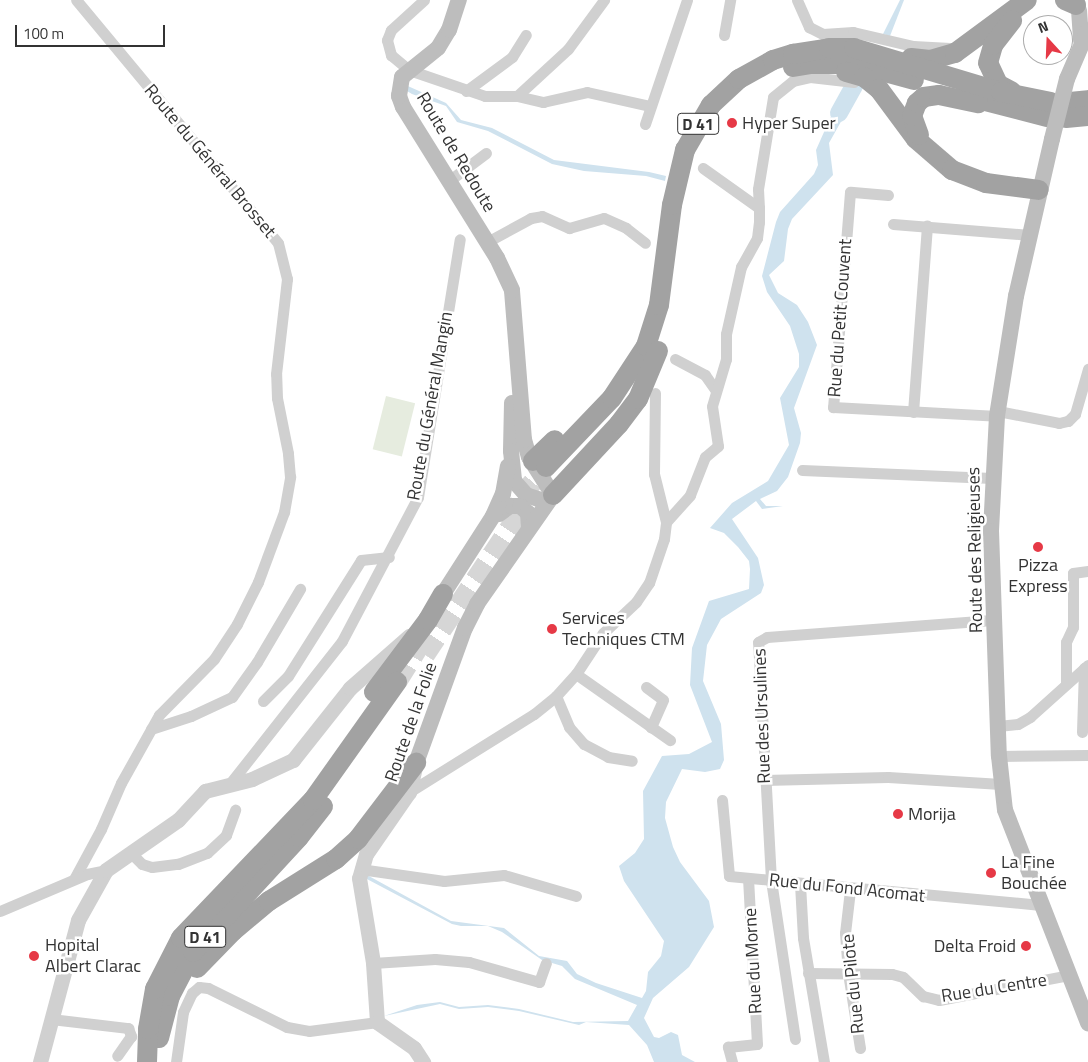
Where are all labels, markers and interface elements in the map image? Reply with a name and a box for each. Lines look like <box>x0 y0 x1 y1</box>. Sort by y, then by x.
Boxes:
scale bar <box>18 15 168 47</box>
north arrow <box>1023 15 1073 65</box>
text: N <box>1035 15 1051 38</box>
text: 100 m <box>23 22 64 45</box>
street label: Route du Général Brosset <box>140 80 280 242</box>
street label: Route de Redoute <box>412 88 500 216</box>
road number: D 41 <box>677 110 719 138</box>
place label: Hyper Super <box>742 112 836 134</box>
marker: Hyper Super <box>726 117 738 129</box>
street label: Rue du Petit Couvent <box>824 238 856 398</box>
street label: Route du Général Mangin <box>403 310 457 502</box>
street label: Route des Religieuses <box>963 467 987 633</box>
marker: Pizza Express <box>1032 541 1044 553</box>
place label: Pizza Express <box>1008 555 1068 598</box>
place label: Services Techniques CTM <box>562 608 685 650</box>
marker: Services Techniques CTM <box>546 623 558 635</box>
street label: Rue des Ursulines <box>749 648 775 784</box>
street label: Route de la Folie <box>380 659 442 785</box>
place label: Morija <box>908 803 956 825</box>
marker: Morija <box>892 808 904 820</box>
place label: La Fine Bouchée <box>1001 852 1067 894</box>
marker: La Fine Bouchée <box>985 867 997 879</box>
street label: Rue du Fond Acomat <box>768 869 926 907</box>
street label: Rue du Morne <box>739 907 767 1015</box>
road number: D 41 <box>184 924 226 950</box>
street label: Rue du Pilote <box>837 933 869 1035</box>
place label: Hopital Albert Clarac <box>45 935 141 978</box>
place label: Delta Froid <box>934 935 1016 957</box>
marker: Delta Froid <box>1020 940 1032 952</box>
marker: Hopital Albert Clarac <box>27 949 41 963</box>
street label: Rue du Centre <box>940 969 1048 1007</box>

